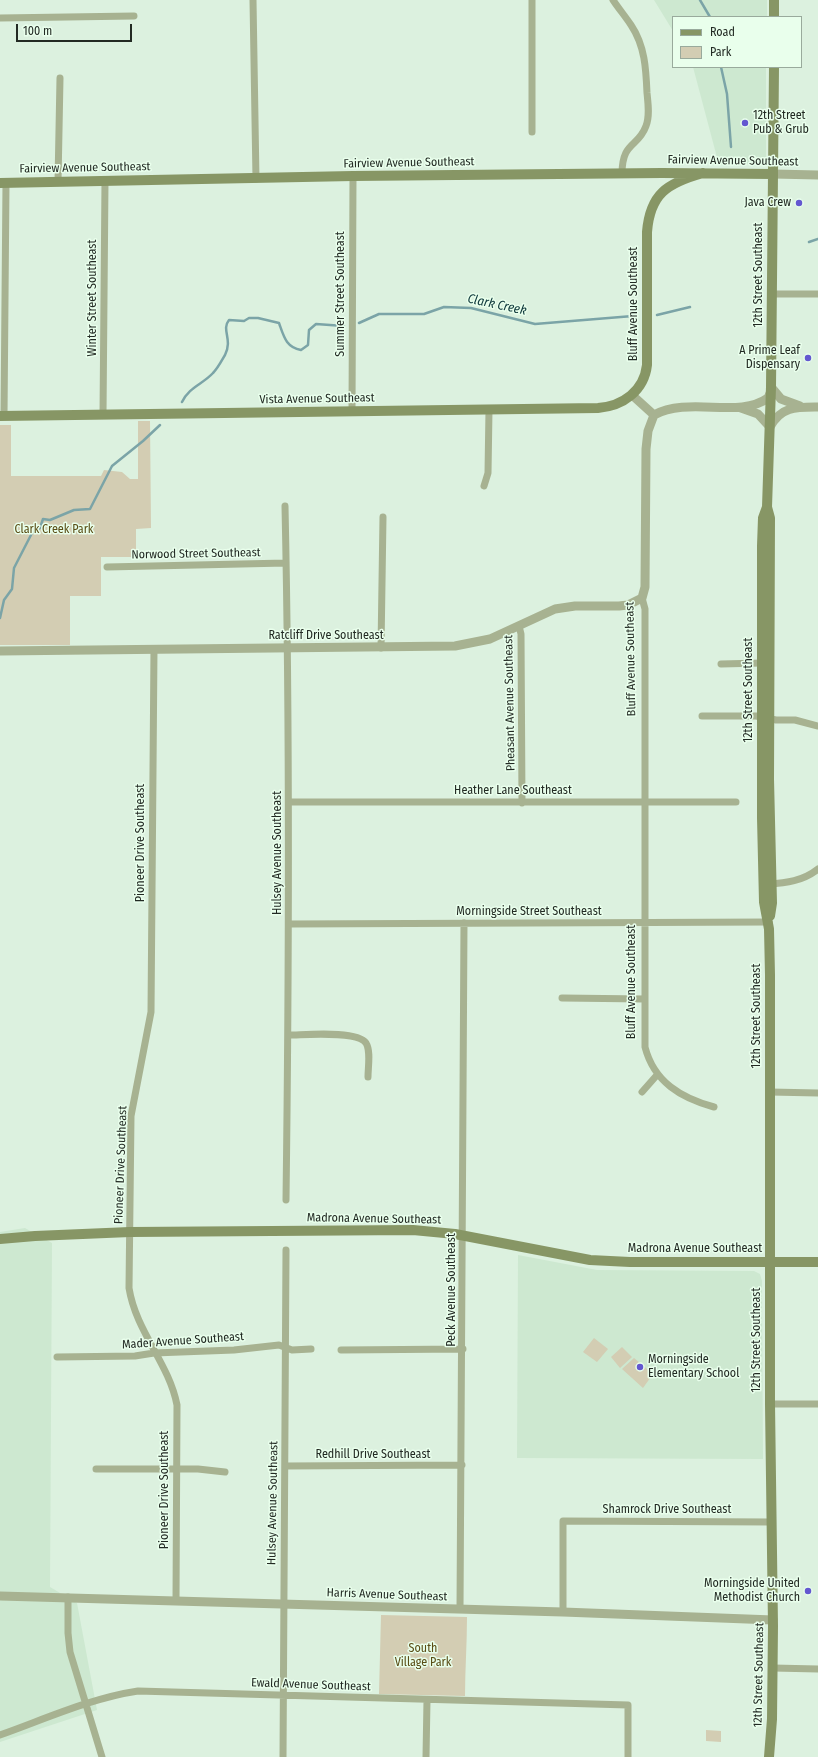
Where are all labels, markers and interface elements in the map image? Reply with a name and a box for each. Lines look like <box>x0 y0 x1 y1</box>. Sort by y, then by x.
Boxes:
scale bar <box>18 16 134 42</box>
legend <box>672 16 802 68</box>
text: 100 m <box>23 24 52 38</box>
text: Road <box>710 25 735 39</box>
text: Park <box>710 45 731 59</box>
place label: 12th Street Pub & Grub <box>753 109 809 137</box>
marker: 12th Street Pub & Grub <box>740 118 750 128</box>
street label: Fairview Avenue Southeast <box>667 153 799 169</box>
street label: Fairview Avenue Southeast <box>343 155 475 171</box>
street label: Fairview Avenue Southeast <box>19 160 151 176</box>
place label: Java Crew <box>745 196 791 210</box>
marker: Java Crew <box>794 198 804 208</box>
street label: 12th Street Southeast <box>752 223 766 327</box>
street label: Summer Street Southeast <box>334 231 348 357</box>
street label: Winter Street Southeast <box>86 240 100 356</box>
street label: Bluff Avenue Southeast <box>627 247 641 361</box>
water label: Clark Creek <box>466 291 528 319</box>
place label: A Prime Leaf Dispensary <box>739 344 800 372</box>
marker: A Prime Leaf Dispensary <box>803 353 813 363</box>
street label: Vista Avenue Southeast <box>259 391 375 407</box>
park label: Clark Creek Park <box>15 523 93 537</box>
street label: Norwood Street Southeast <box>131 546 261 562</box>
street label: Bluff Avenue Southeast <box>623 602 639 716</box>
street label: Ratcliff Drive Southeast <box>268 629 384 643</box>
street label: Pheasant Avenue Southeast <box>502 635 518 771</box>
street label: 12th Street Southeast <box>742 638 756 742</box>
street label: Pioneer Drive Southeast <box>134 784 148 902</box>
street label: Heather Lane Southeast <box>454 784 572 798</box>
street label: Hulsey Avenue Southeast <box>271 791 285 915</box>
street label: Morningside Street Southeast <box>456 905 602 919</box>
street label: Bluff Avenue Southeast <box>625 925 639 1039</box>
street label: 12th Street Southeast <box>750 964 764 1068</box>
street label: Pioneer Drive Southeast <box>112 1106 130 1224</box>
street label: Madrona Avenue Southeast <box>307 1211 441 1227</box>
street label: Peck Avenue Southeast <box>445 1233 459 1347</box>
street label: Madrona Avenue Southeast <box>628 1242 762 1256</box>
street label: 12th Street Southeast <box>750 1288 764 1392</box>
street label: Mader Avenue Southeast <box>122 1330 244 1352</box>
place label: Morningside Elementary School <box>648 1353 739 1381</box>
marker: Morningside Elementary School <box>635 1362 645 1372</box>
street label: Pioneer Drive Southeast <box>158 1431 172 1549</box>
street label: Hulsey Avenue Southeast <box>265 1441 281 1565</box>
street label: Redhill Drive Southeast <box>316 1448 430 1462</box>
street label: Shamrock Drive Southeast <box>603 1503 731 1517</box>
place label: Morningside United Methodist Church <box>704 1577 800 1605</box>
street label: Harris Avenue Southeast <box>326 1586 448 1604</box>
marker: Morningside United Methodist Church <box>803 1586 813 1596</box>
street label: 12th Street Southeast <box>751 1622 767 1728</box>
park label: South Village Park <box>395 1642 451 1670</box>
street label: Ewald Avenue Southeast <box>251 1676 371 1694</box>

